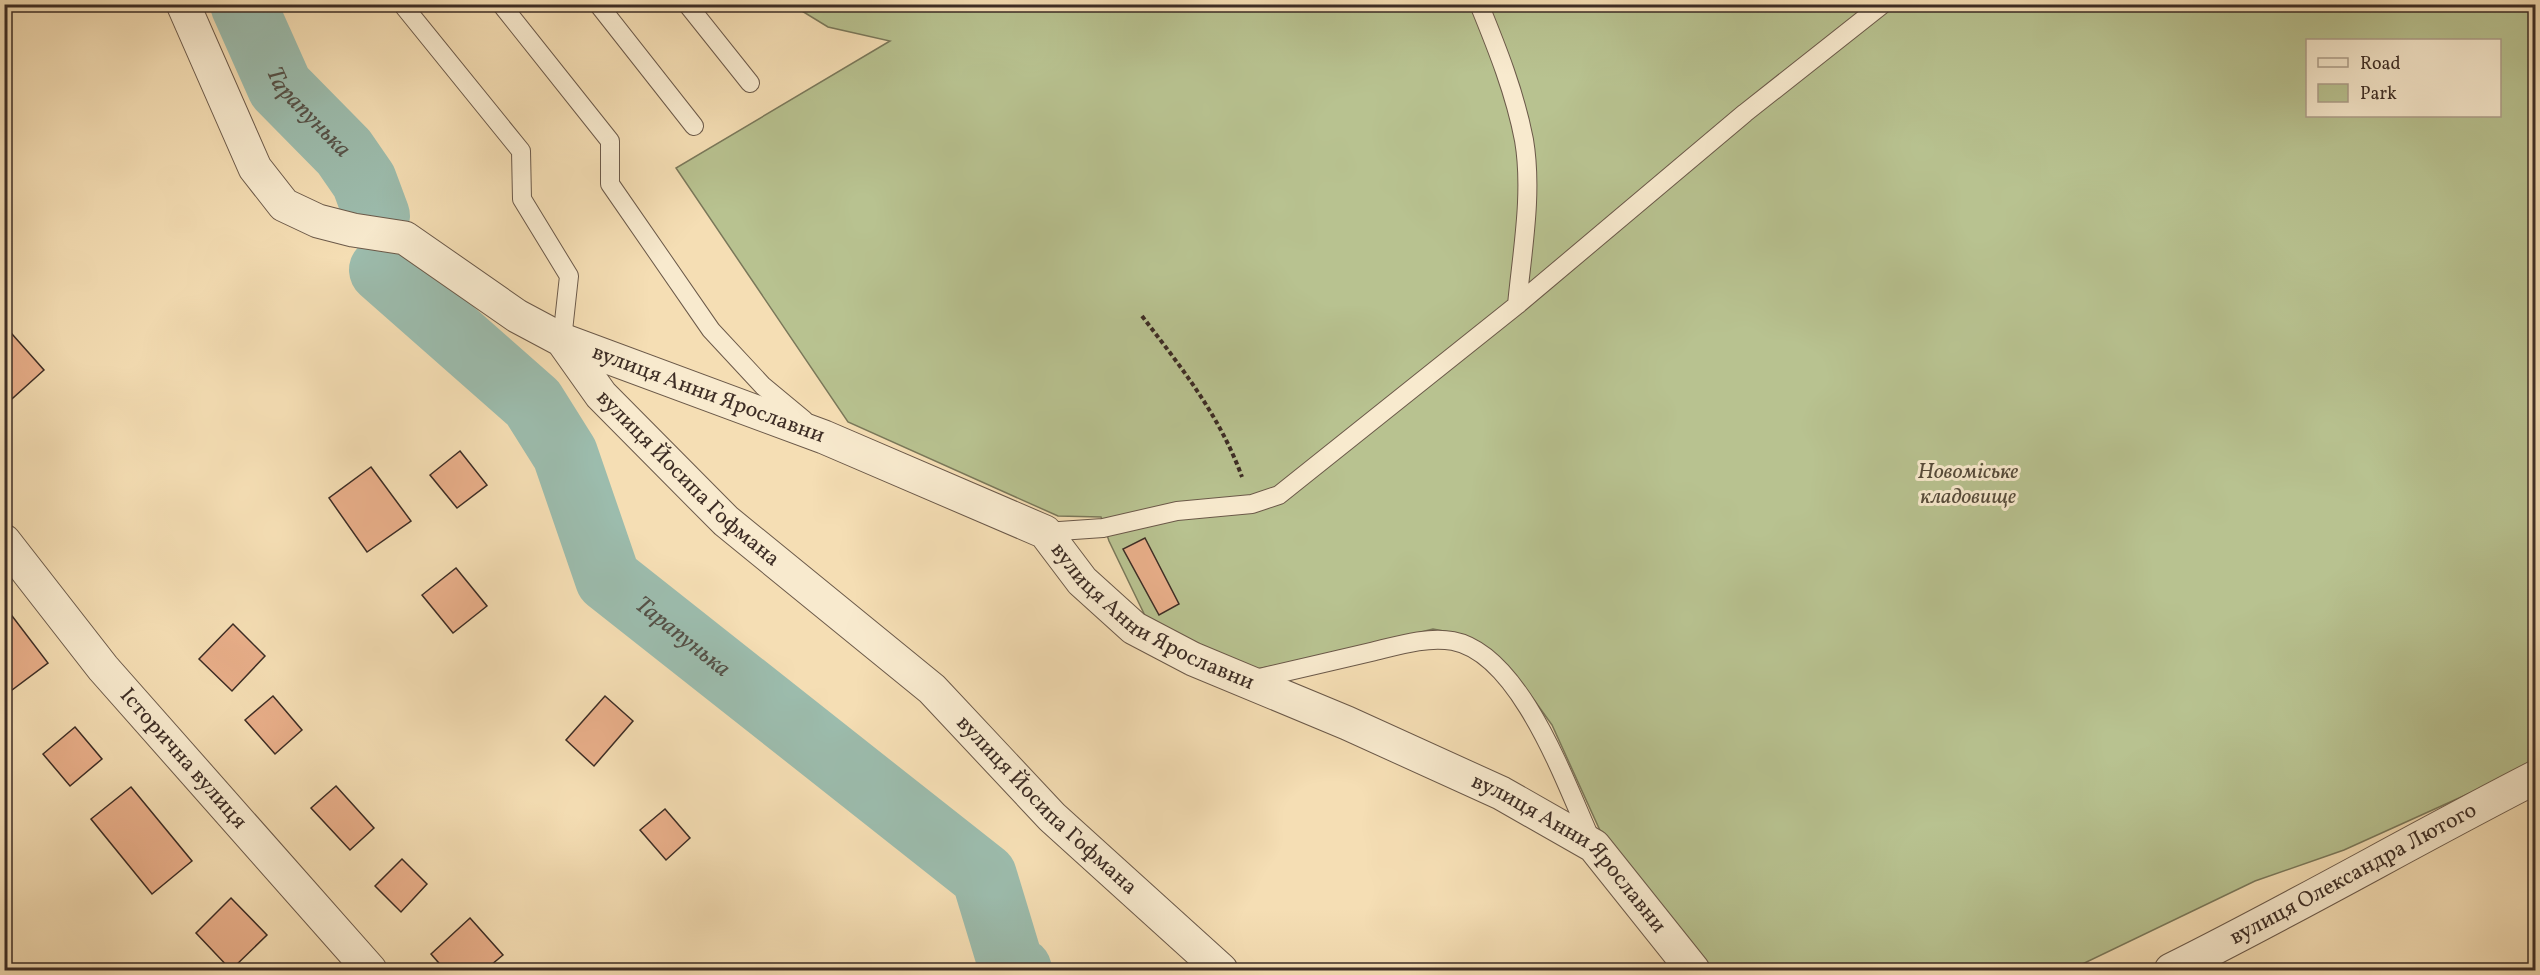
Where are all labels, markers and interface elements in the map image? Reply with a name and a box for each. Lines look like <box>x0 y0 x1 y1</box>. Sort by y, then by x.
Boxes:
legend <box>2306 39 2501 117</box>
text: Road <box>2360 52 2401 77</box>
water label: Тарапунька <box>256 62 358 166</box>
text: Park <box>2360 82 2397 107</box>
street label: вулиця Анни Ярославни <box>588 337 829 451</box>
street label: вулиця Йосипа Гофмана <box>589 383 786 574</box>
park label: Новоміське кладовище <box>1918 457 2018 513</box>
street label: вулиця Анни Ярославни <box>1043 536 1259 698</box>
water label: Тарапунька <box>627 589 737 686</box>
street label: Історична вулиця <box>112 681 254 836</box>
street label: вулиця Йосипа Гофмана <box>949 708 1144 902</box>
street label: вулиця Анни Ярославни <box>1466 766 1673 940</box>
street label: вулиця Олександра Лютого <box>2224 795 2482 953</box>

